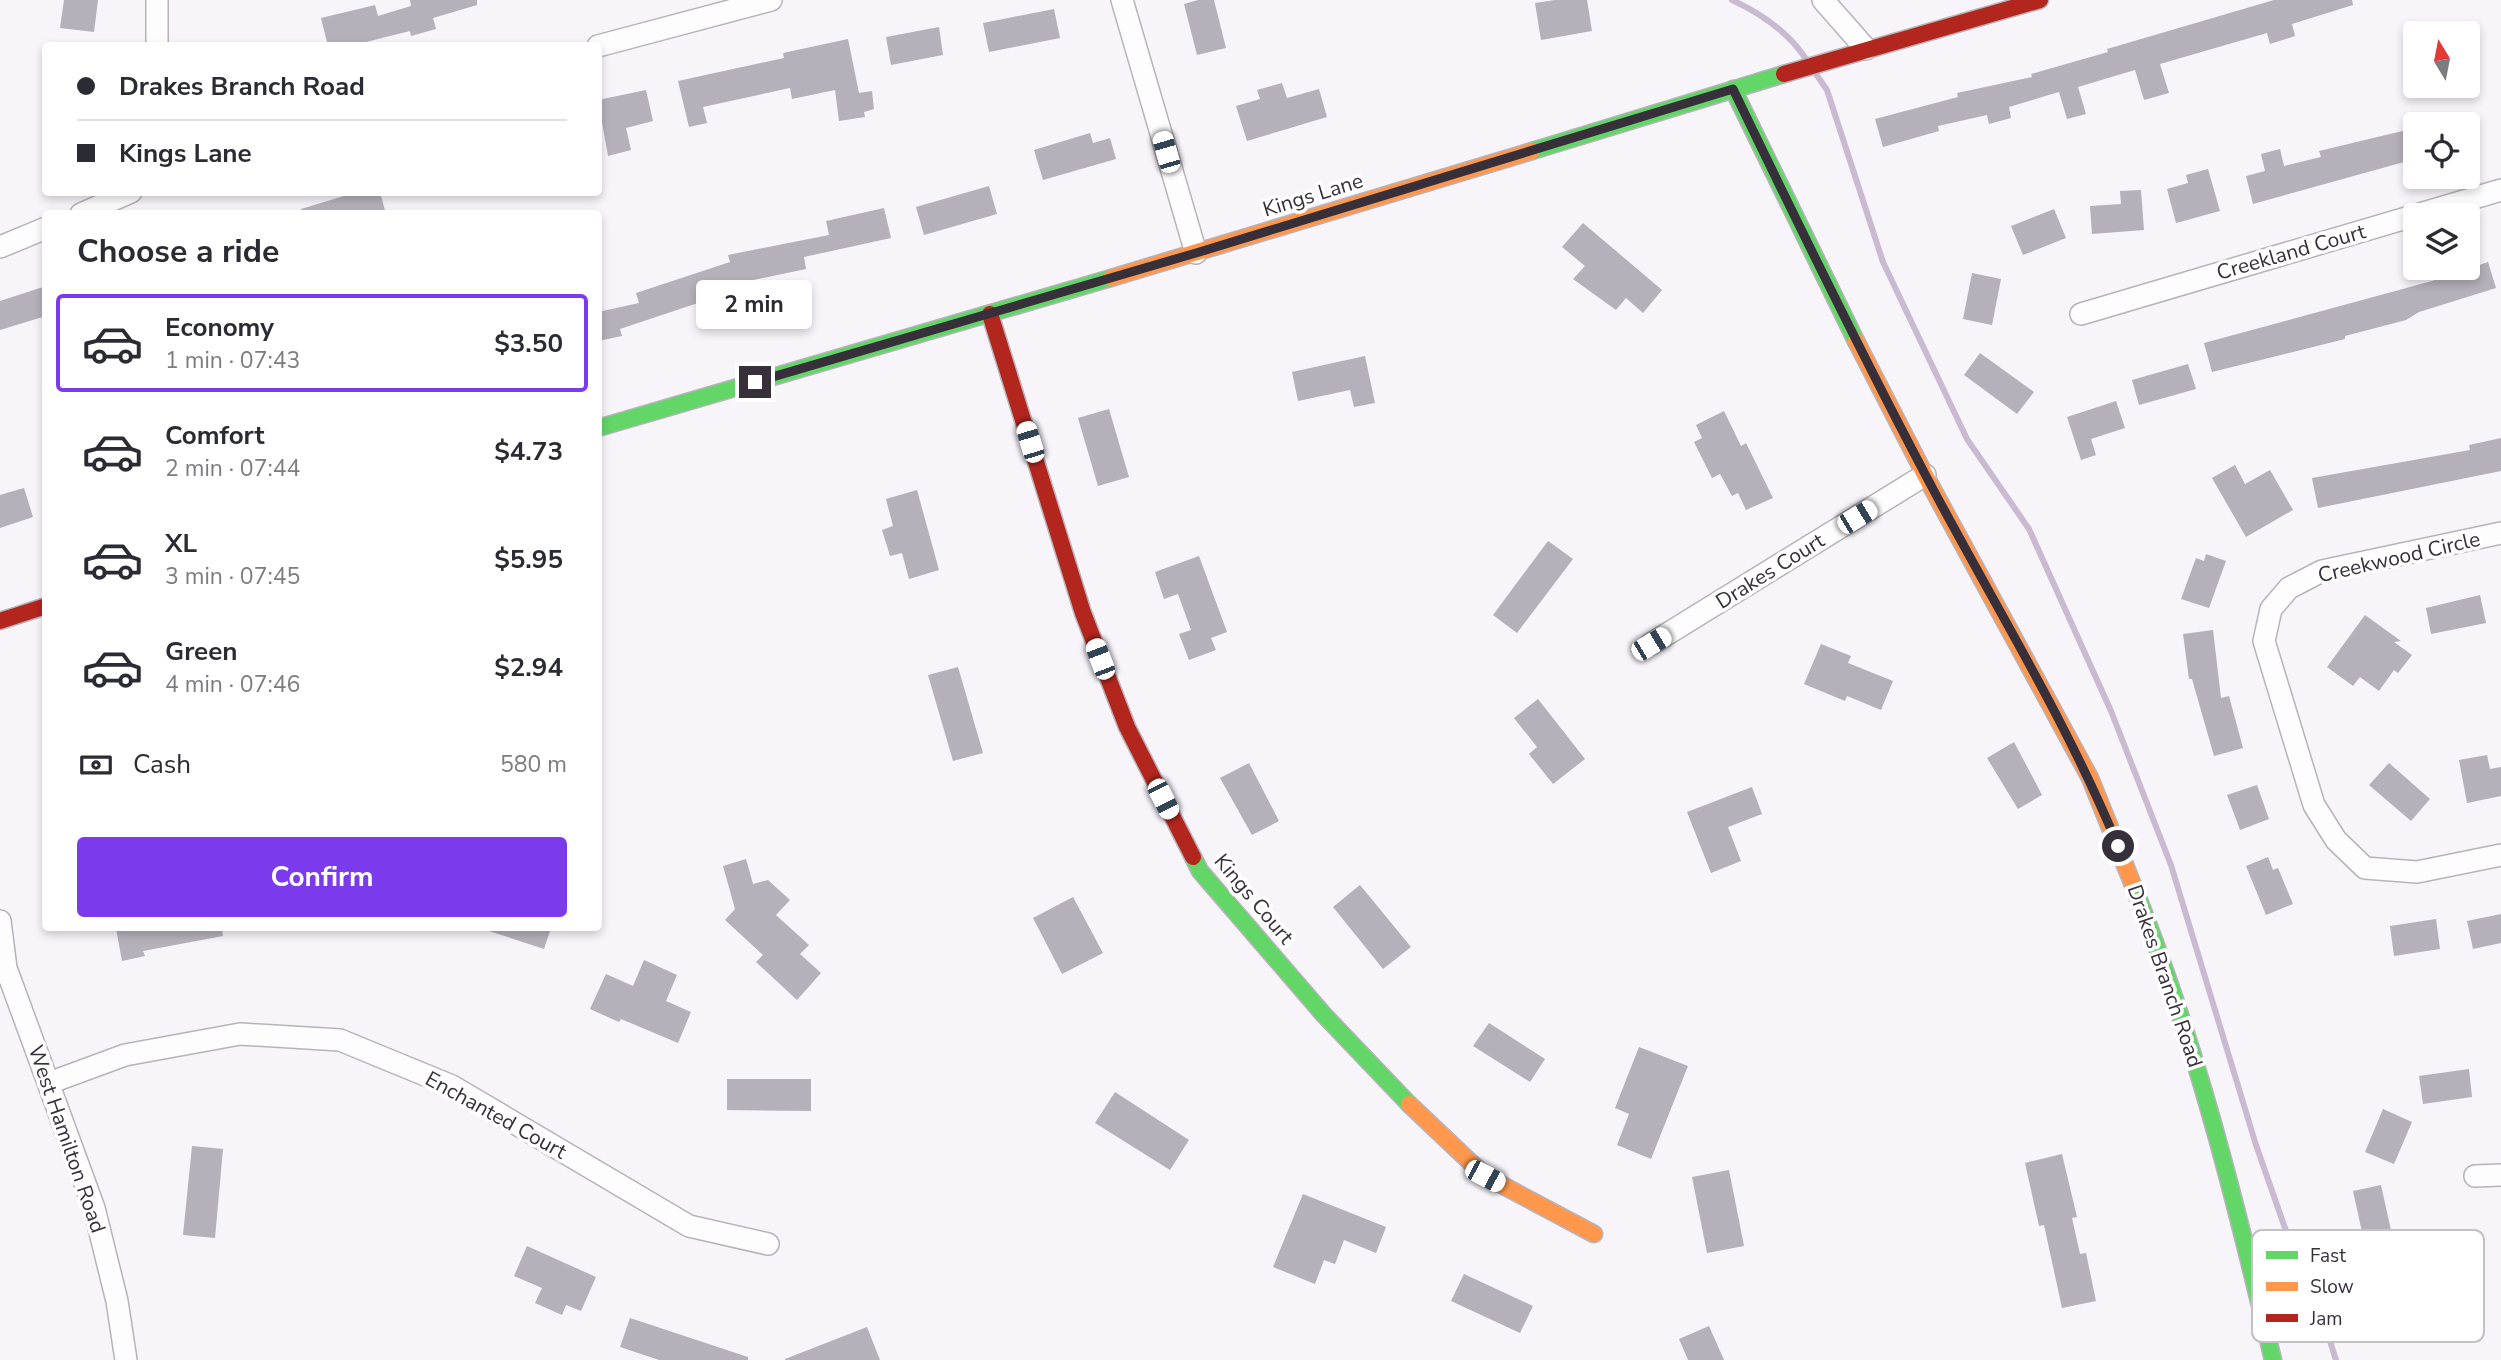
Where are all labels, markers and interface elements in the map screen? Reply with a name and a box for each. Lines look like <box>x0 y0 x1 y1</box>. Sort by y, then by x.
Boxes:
north arrow <box>2403 21 2480 98</box>
map controls <box>2403 21 2480 280</box>
text: Drakes Branch Road <box>119 69 365 104</box>
button: locate <box>2403 112 2480 189</box>
car <box>1151 129 1182 175</box>
text: Kings Lane <box>119 136 252 171</box>
street label: Kings Lane <box>1259 166 1367 224</box>
button: layers <box>2403 203 2480 280</box>
street label: Creekland Court <box>2213 217 2369 287</box>
text: Choose a ride <box>77 230 279 273</box>
callout: 2 min <box>697 280 813 330</box>
text: 2 min <box>724 289 784 320</box>
text: Economy <box>165 310 274 345</box>
icon: car <box>81 312 144 375</box>
text: $3.50 <box>494 326 563 361</box>
text: 1 min · 07:43 <box>165 345 300 376</box>
route end <box>739 366 771 398</box>
text: Comfort <box>165 418 265 453</box>
car <box>1014 419 1047 465</box>
icon: car <box>81 420 144 483</box>
text: $4.73 <box>494 434 563 469</box>
text: 2 min · 07:44 <box>165 453 300 484</box>
car <box>1834 497 1881 537</box>
street label: Creekwood Circle <box>2315 525 2483 589</box>
text: XL <box>165 526 197 561</box>
street label: Drakes Court <box>1710 526 1830 616</box>
icon: car <box>81 528 144 591</box>
text: $5.95 <box>494 542 563 577</box>
text: 3 min · 07:45 <box>165 561 300 592</box>
car <box>1628 624 1675 664</box>
text: Green <box>165 634 238 669</box>
icon: car <box>81 636 144 699</box>
car <box>1083 636 1118 682</box>
text: $2.94 <box>494 650 563 685</box>
text: 4 min · 07:46 <box>165 669 300 700</box>
icon: cash <box>77 746 115 784</box>
text: Cash <box>133 747 191 782</box>
text: 580 m <box>500 749 567 780</box>
car <box>1145 776 1182 822</box>
route start <box>2102 830 2134 862</box>
button: Confirm <box>77 837 567 917</box>
street label: Kings Court <box>1208 848 1300 951</box>
street label: Drakes Branch Road <box>2121 881 2209 1071</box>
street label: West Hamilton Road <box>22 1041 112 1237</box>
street label: Enchanted Court <box>420 1065 572 1166</box>
car <box>1462 1157 1509 1195</box>
legend <box>2252 1230 2484 1342</box>
text: Fast <box>2310 1243 2346 1269</box>
text: Slow <box>2310 1274 2354 1300</box>
text: Jam <box>2309 1306 2343 1332</box>

